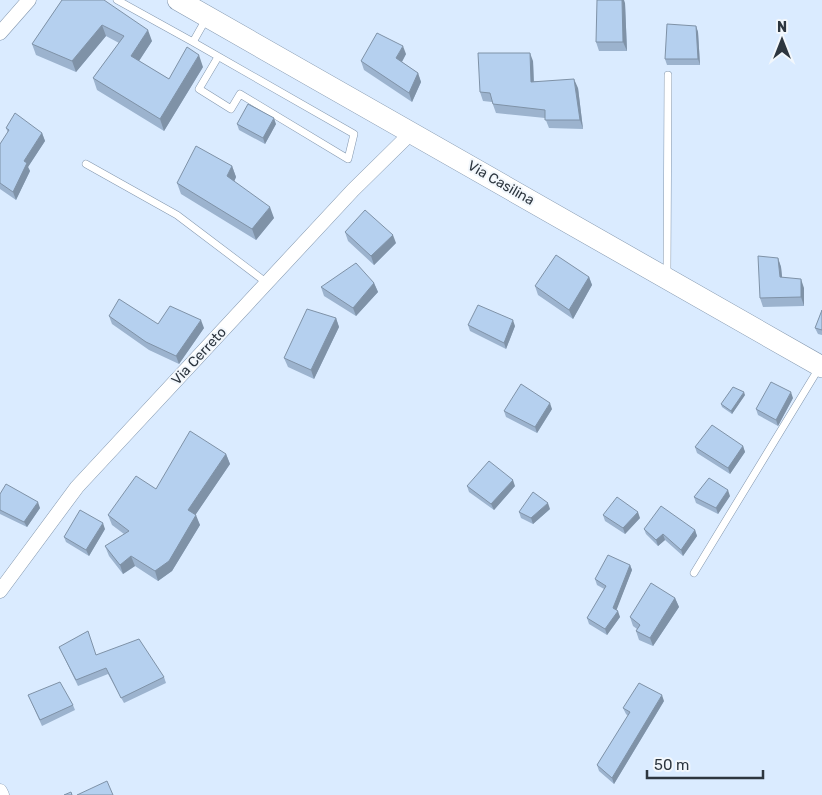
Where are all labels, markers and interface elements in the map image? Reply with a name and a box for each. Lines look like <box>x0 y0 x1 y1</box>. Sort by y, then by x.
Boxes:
north arrow <box>757 15 807 65</box>
text: N <box>777 19 787 36</box>
street label: Via Casilina <box>465 157 537 209</box>
street label: Via Cerreto <box>168 324 230 388</box>
scale bar <box>647 748 763 780</box>
text: 50 m <box>654 756 689 774</box>

